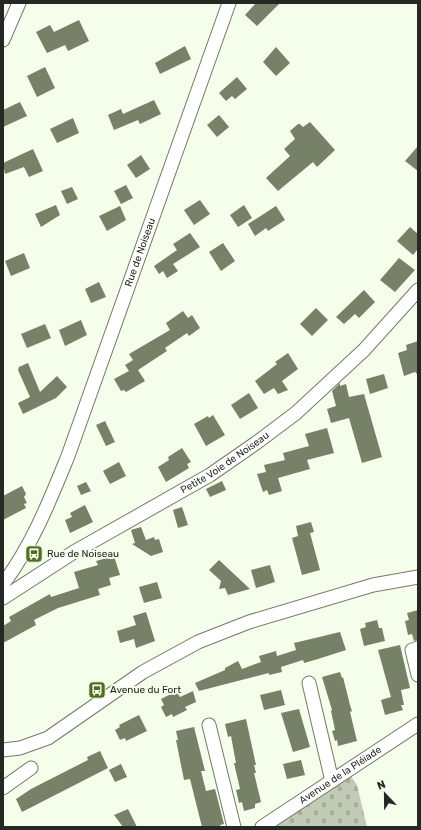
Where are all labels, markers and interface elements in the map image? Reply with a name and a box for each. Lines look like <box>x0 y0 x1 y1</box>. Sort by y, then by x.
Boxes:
street label: Rue de Noiseau <box>123 216 158 288</box>
street label: Petite Voie de Noiseau <box>179 429 272 496</box>
bus stop icon: Rue de Noiseau <box>24 544 44 564</box>
place label: Rue de Noiseau <box>47 548 119 560</box>
bus stop icon: Avenue du Fort <box>87 680 107 700</box>
place label: Avenue du Fort <box>110 684 181 696</box>
street label: Avenue de la Pléiade <box>297 744 384 807</box>
north arrow <box>365 774 405 814</box>
text: N <box>375 778 388 793</box>

